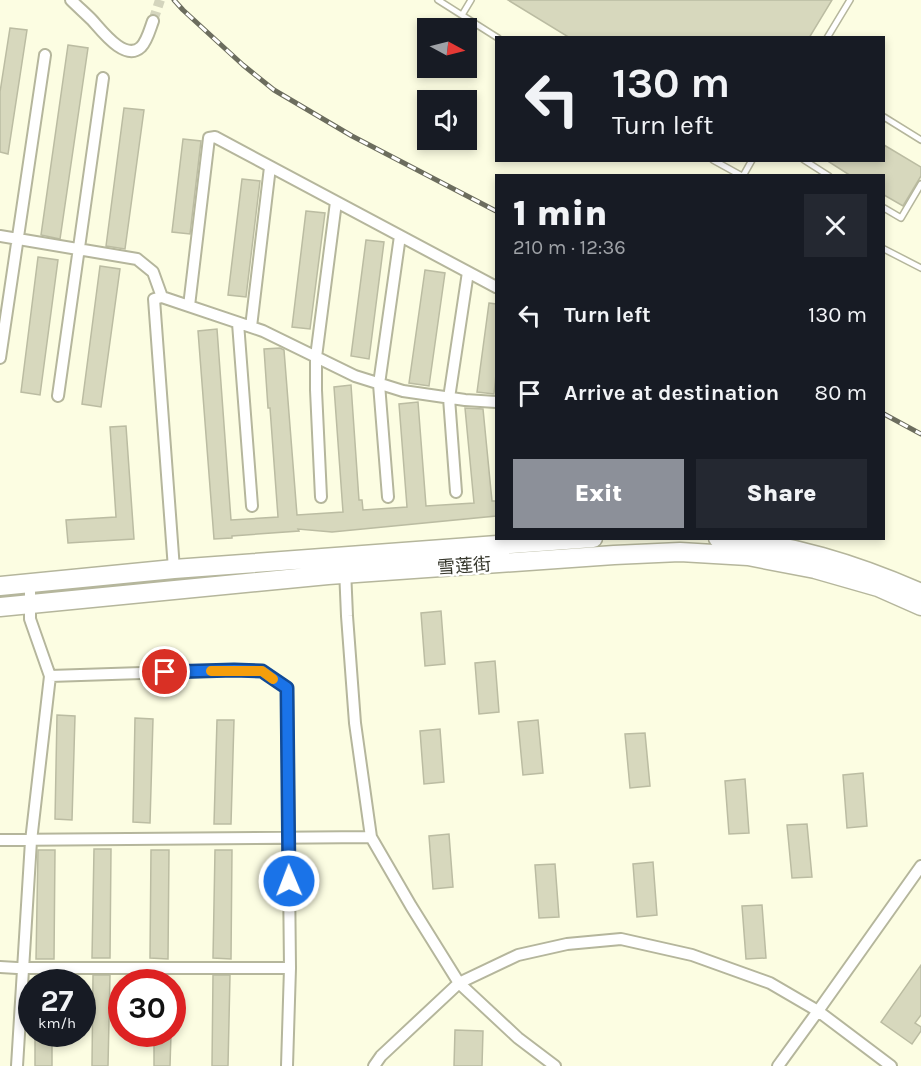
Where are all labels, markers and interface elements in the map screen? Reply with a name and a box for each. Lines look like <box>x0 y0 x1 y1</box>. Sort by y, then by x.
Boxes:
north arrow <box>417 18 477 78</box>
map controls <box>417 18 477 150</box>
text: 130 m <box>612 58 730 108</box>
icon: left <box>513 60 591 138</box>
button: sound <box>417 90 477 150</box>
text: Turn left <box>612 109 713 141</box>
text: 1 min <box>513 192 607 234</box>
button: close <box>804 194 867 257</box>
text: 210 m · 12:36 <box>513 236 626 259</box>
icon: left <box>513 299 546 332</box>
text: Turn left <box>564 302 651 328</box>
text: 130 m <box>808 302 867 328</box>
icon: arrive <box>513 377 546 410</box>
text: Arrive at destination <box>564 380 779 406</box>
text: 80 m <box>815 380 867 406</box>
button: Exit <box>513 459 684 528</box>
button: Share <box>696 459 867 528</box>
street label: 雪莲街 <box>436 553 492 579</box>
pin <box>139 646 190 697</box>
icon: arrive <box>148 655 181 688</box>
position arrow <box>257 849 321 913</box>
speed limit sign: 30 <box>108 969 186 1047</box>
text: 27 <box>40 983 74 1019</box>
text: km/h <box>38 1014 76 1032</box>

